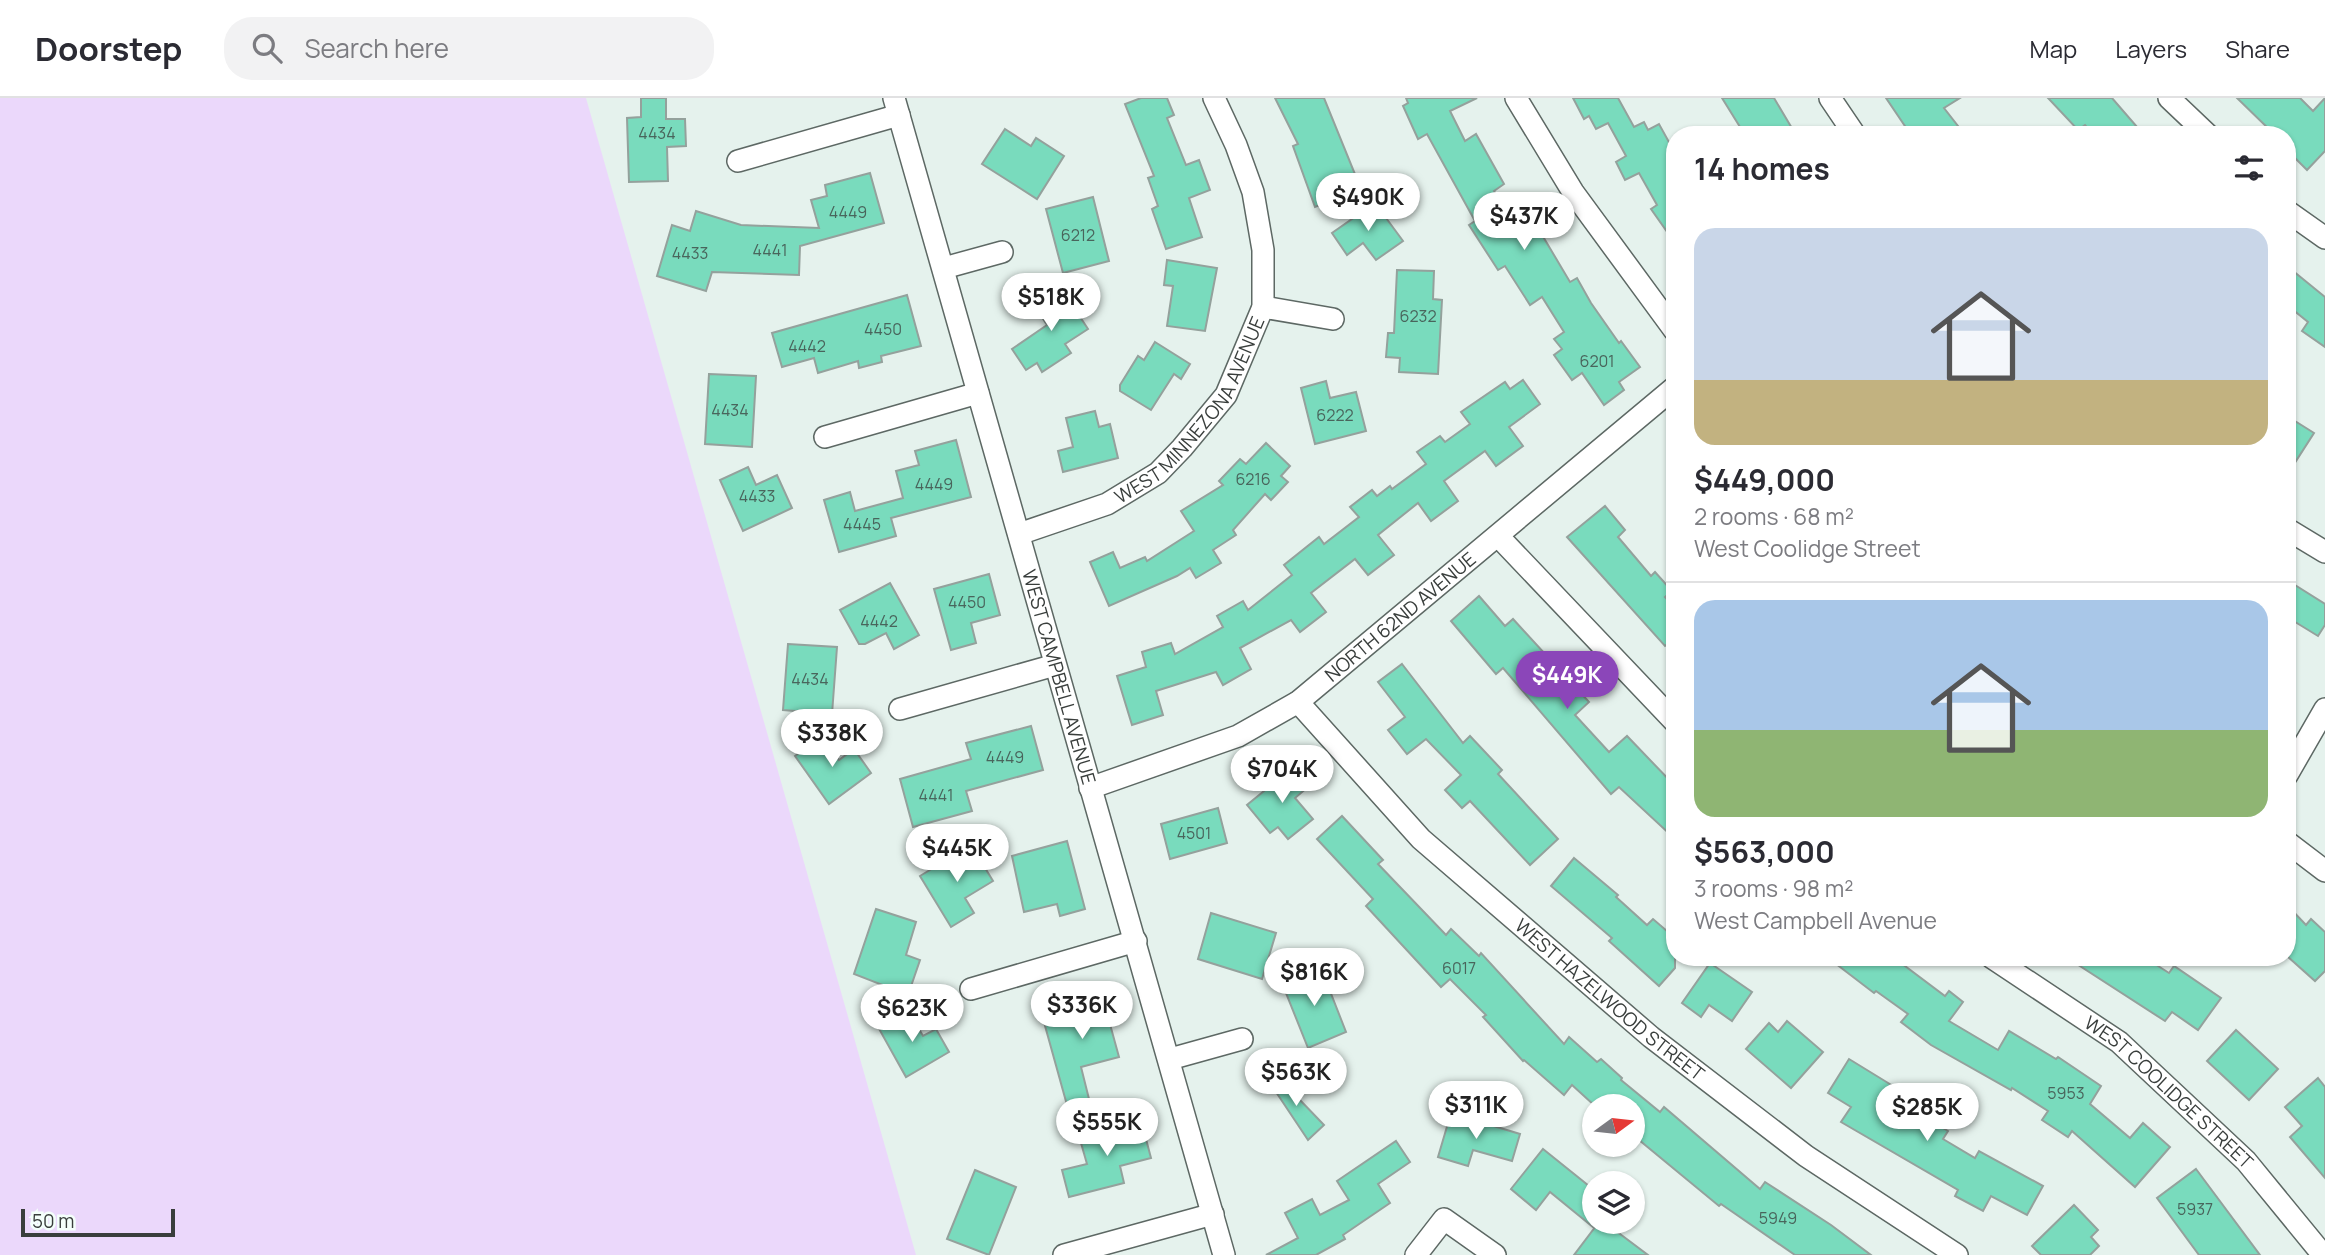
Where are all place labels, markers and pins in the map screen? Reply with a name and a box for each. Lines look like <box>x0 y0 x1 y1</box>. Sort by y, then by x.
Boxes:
pin: $490K <box>1319 174 1417 233</box>
pin: $437K <box>1475 192 1573 252</box>
pin: $518K <box>1002 274 1100 333</box>
pin: $449K <box>1518 652 1616 711</box>
pin: $338K <box>783 710 881 769</box>
pin: $704K <box>1233 746 1331 805</box>
pin: $445K <box>908 824 1006 884</box>
pin: $816K <box>1265 948 1363 1008</box>
pin: $336K <box>1033 982 1131 1041</box>
pin: $623K <box>863 984 961 1044</box>
pin: $563K <box>1247 1048 1345 1108</box>
pin: $311K <box>1427 1082 1525 1141</box>
pin: $285K <box>1878 1084 1976 1143</box>
pin: $555K <box>1058 1098 1156 1158</box>

